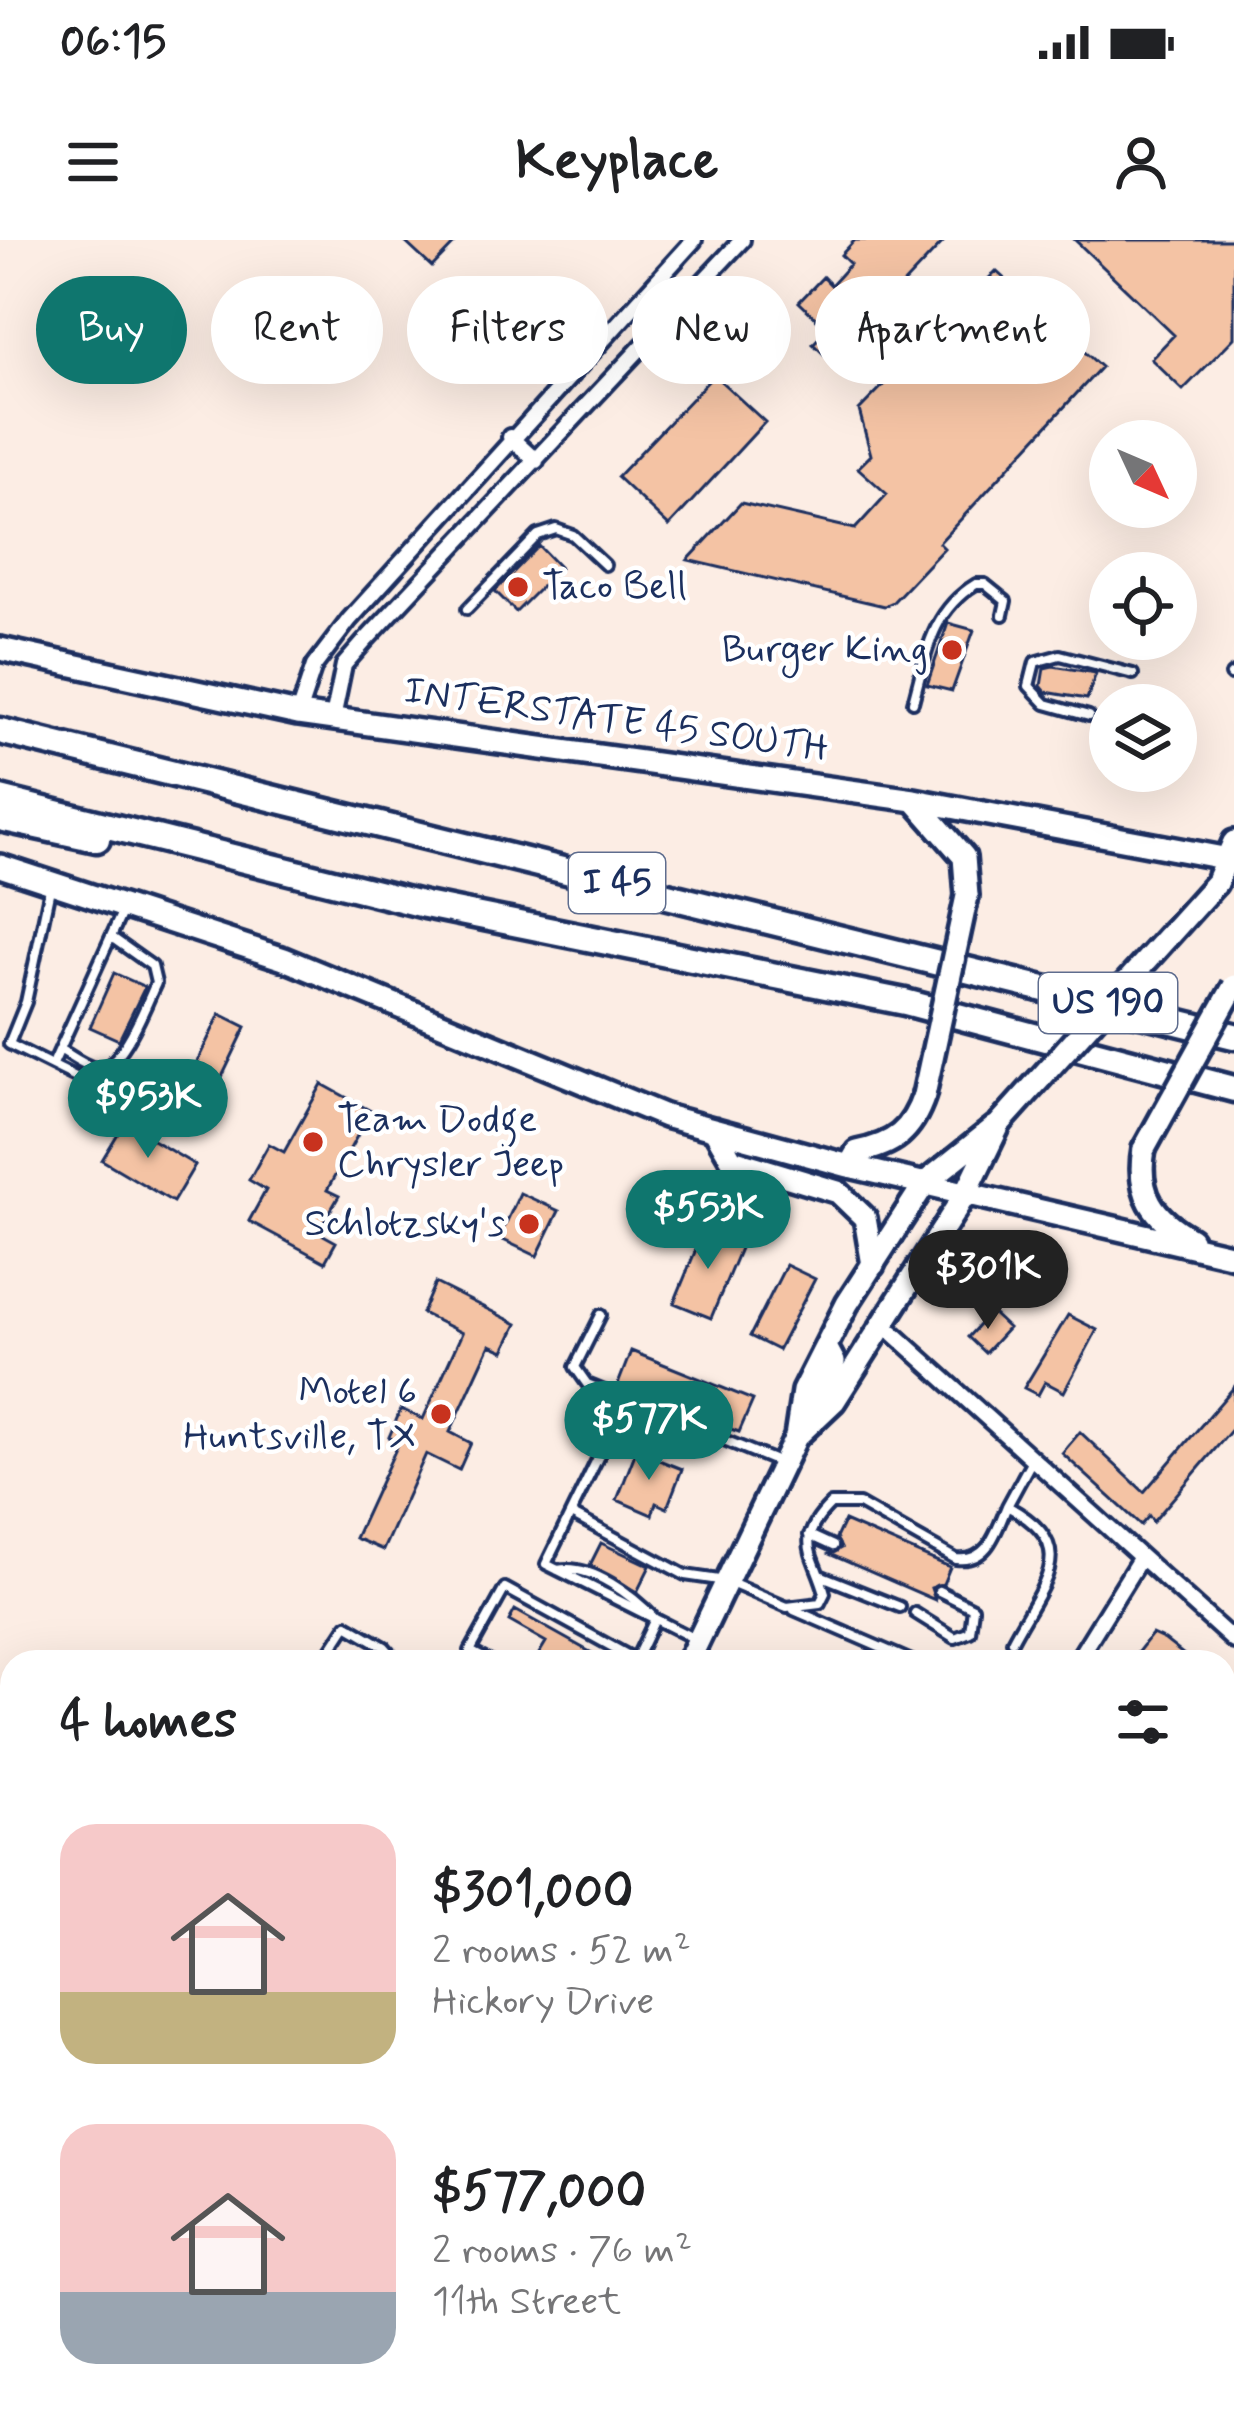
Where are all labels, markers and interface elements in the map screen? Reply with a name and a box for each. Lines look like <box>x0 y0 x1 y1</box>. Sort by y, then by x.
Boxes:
text: 06:15 <box>60 13 166 72</box>
text: Keyplace <box>516 127 718 198</box>
icon: menu <box>60 129 126 195</box>
icon: person <box>1108 129 1174 195</box>
chip: Buy <box>36 276 187 384</box>
chip: Rent <box>211 276 383 384</box>
chip: Filters <box>407 276 608 384</box>
chip: New <box>632 276 791 384</box>
chip: Apartment <box>815 276 1090 384</box>
north arrow <box>1089 420 1197 528</box>
map controls <box>1089 420 1197 792</box>
button: locate <box>1089 552 1197 660</box>
place label: Taco Bell <box>542 562 687 613</box>
marker: Taco Bell <box>505 574 531 600</box>
place label: Burger King <box>722 625 928 679</box>
marker: Burger King <box>939 637 965 663</box>
street label: INTERSTATE 45 SOUTH <box>400 666 832 776</box>
button: layers <box>1089 684 1197 792</box>
road number: I 45 <box>569 853 665 913</box>
road number: US 190 <box>1039 973 1177 1033</box>
pin: $953K <box>64 1059 232 1161</box>
text: $953K <box>95 1072 201 1123</box>
place label: Team Dodge Chrysler Jeep <box>337 1095 564 1191</box>
marker: Team Dodge Chrysler Jeep <box>300 1129 326 1155</box>
pin: $553K <box>624 1170 792 1272</box>
text: $553K <box>653 1183 763 1234</box>
place label: Schlotzsky's <box>304 1199 505 1250</box>
marker: Schlotzsky's <box>516 1211 542 1237</box>
pin: $301K <box>904 1230 1072 1332</box>
text: $301K <box>935 1243 1041 1294</box>
place label: Motel 6 Huntsville, TX <box>183 1367 417 1463</box>
pin: $577K <box>565 1381 733 1483</box>
text: $577K <box>591 1394 707 1445</box>
marker: Motel 6 Huntsville, TX <box>428 1401 454 1427</box>
text: 4 homes <box>60 1689 237 1755</box>
icon: filters <box>1110 1689 1176 1755</box>
text: $301,000 <box>432 1860 633 1926</box>
icon: home <box>156 1872 300 2016</box>
text: 2 rooms · 52 m² <box>432 1926 691 1977</box>
text: Hickory Drive <box>432 1977 654 2028</box>
text: $577,000 <box>432 2160 646 2226</box>
icon: home <box>156 2172 300 2316</box>
text: 2 rooms · 76 m² <box>432 2226 692 2277</box>
text: 11th Street <box>432 2277 621 2328</box>

